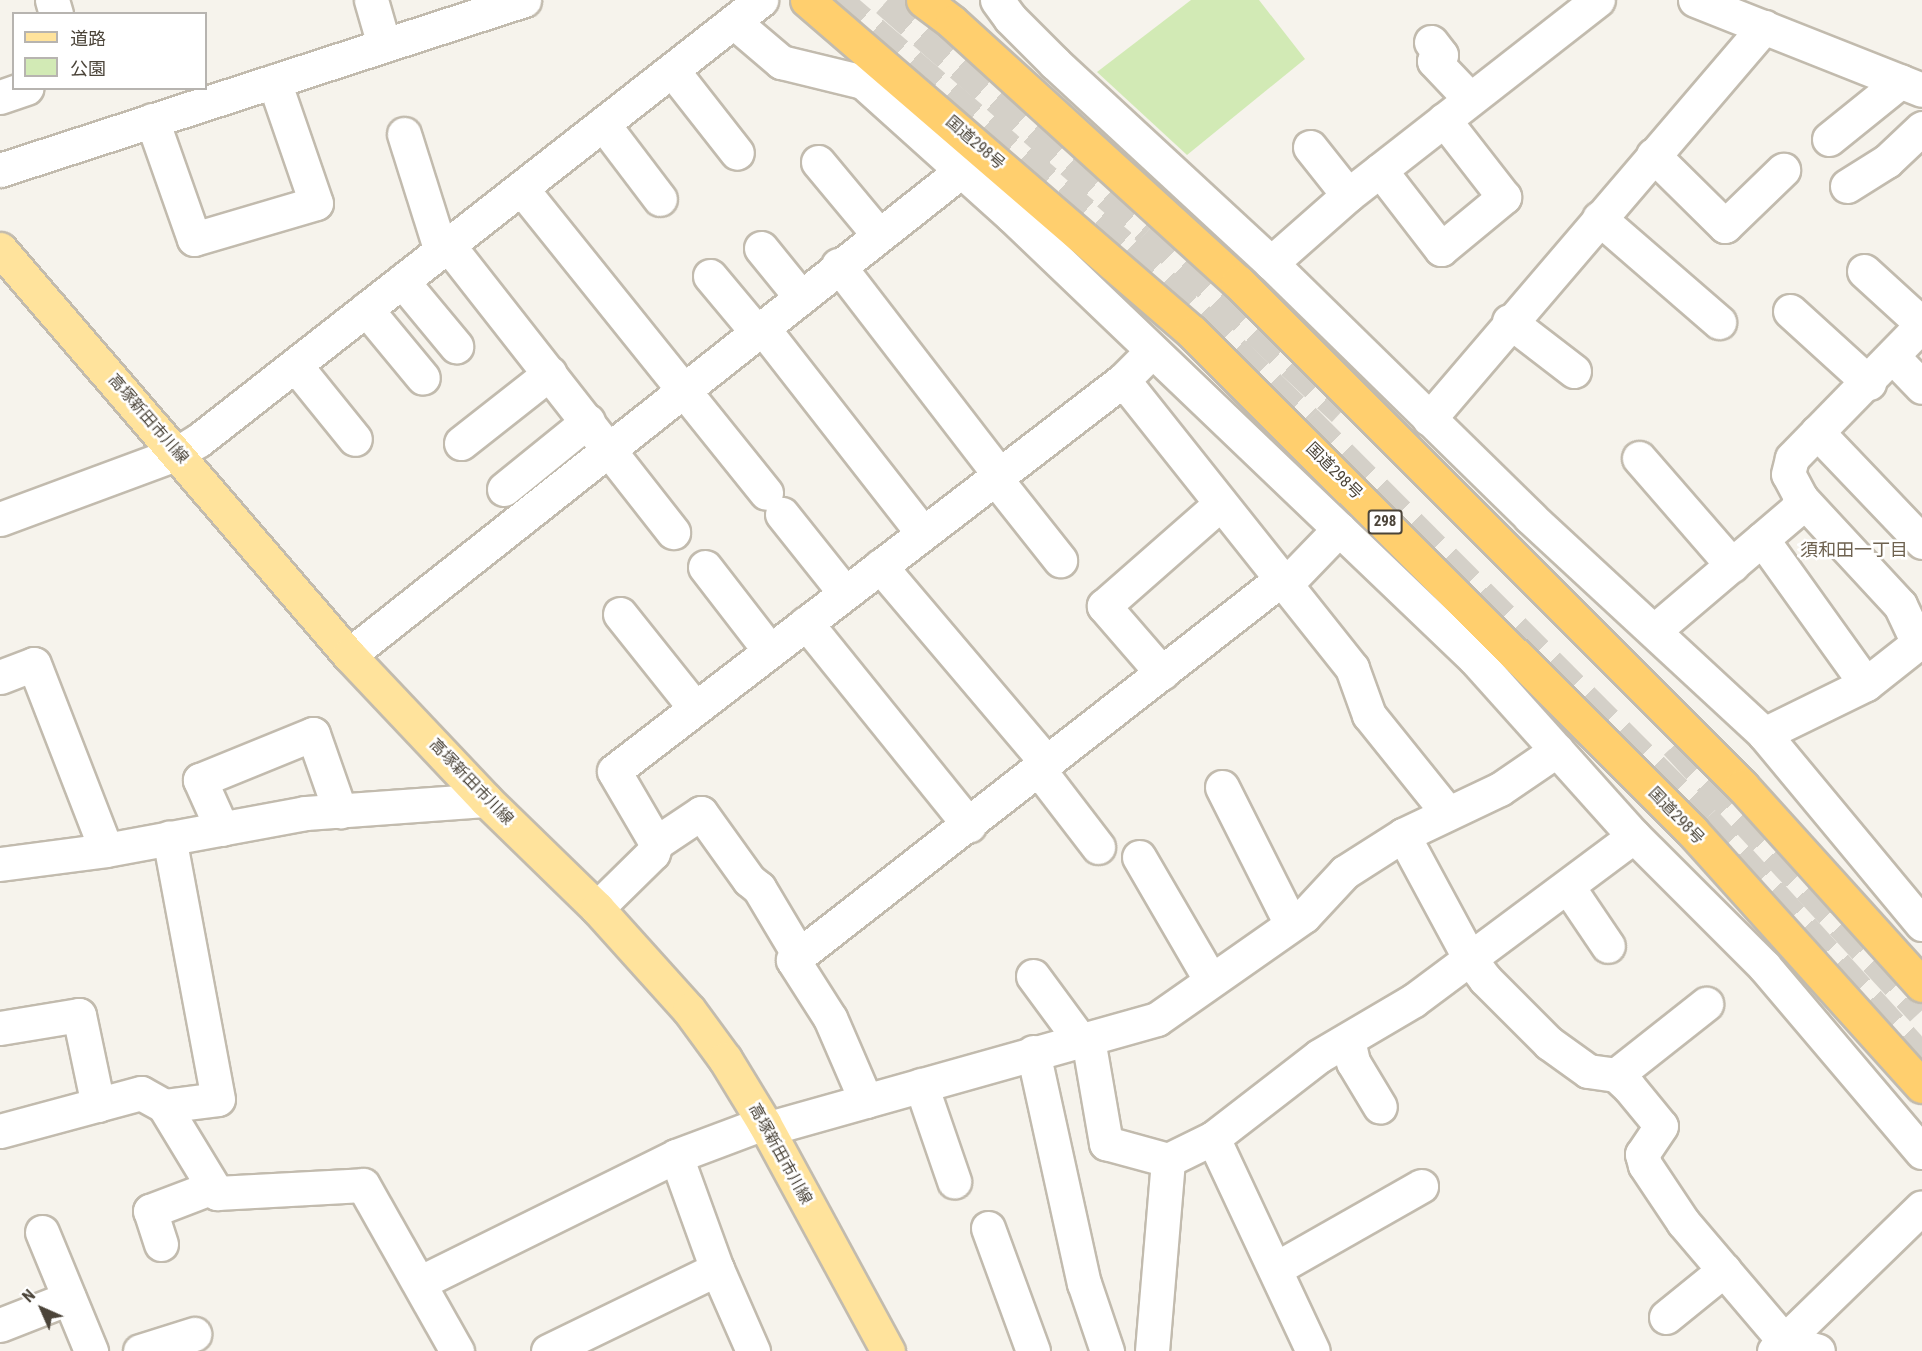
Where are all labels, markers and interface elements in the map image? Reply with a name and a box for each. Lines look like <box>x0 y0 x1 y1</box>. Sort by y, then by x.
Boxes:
legend <box>12 12 207 90</box>
text: 道路 <box>70 28 106 49</box>
text: 公園 <box>70 58 106 79</box>
street label: 国道298号 <box>942 112 1008 174</box>
street label: 高塚新田市川線 <box>104 370 192 468</box>
street label: 国道298号 <box>1302 439 1366 503</box>
road number: 298 <box>1367 510 1403 534</box>
district label: 須和田一丁目 <box>1800 539 1908 561</box>
street label: 高塚新田市川線 <box>425 735 517 829</box>
street label: 国道298号 <box>1644 784 1708 848</box>
street label: 高塚新田市川線 <box>744 1100 816 1208</box>
north arrow <box>12 1279 72 1339</box>
text: N <box>19 1286 39 1306</box>

